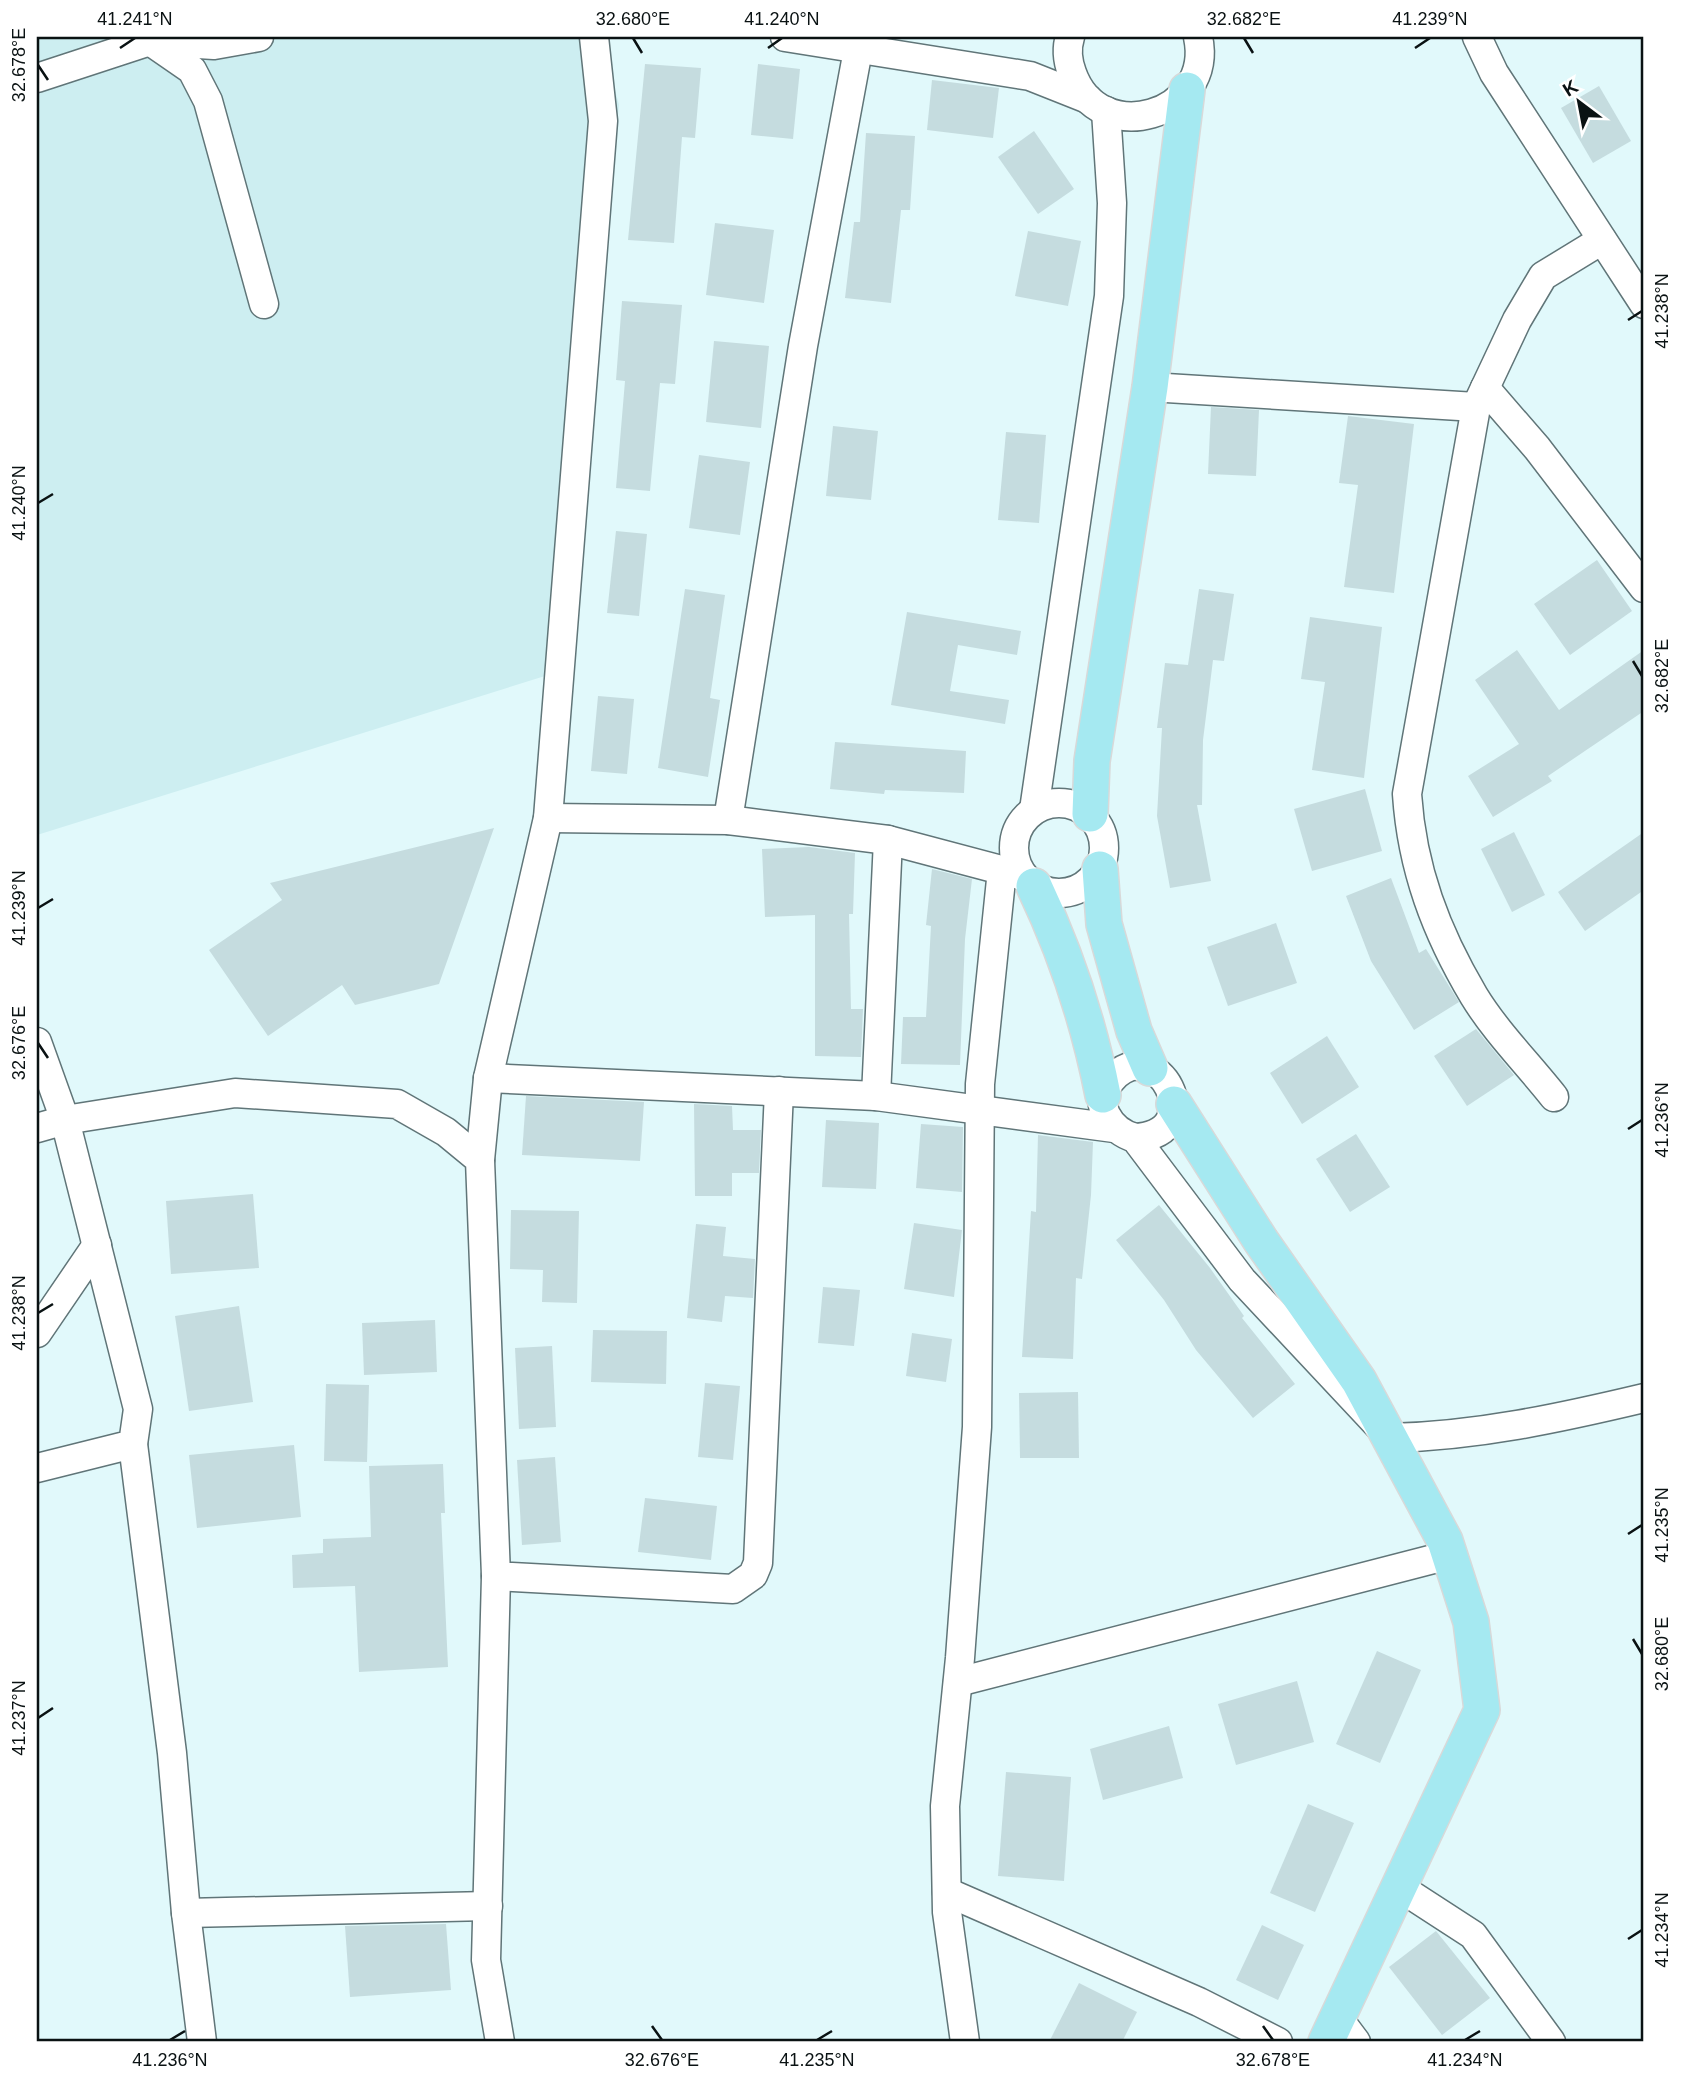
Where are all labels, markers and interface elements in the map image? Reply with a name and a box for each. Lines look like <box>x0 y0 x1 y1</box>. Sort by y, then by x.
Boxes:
text: 41.241°N <box>97 9 173 29</box>
text: 32.680°E <box>596 9 670 29</box>
text: 41.240°N <box>744 9 820 29</box>
text: 32.682°E <box>1207 9 1281 29</box>
text: 41.239°N <box>1392 9 1468 29</box>
text: 32.678°E <box>9 28 29 102</box>
north arrow <box>1544 66 1614 136</box>
text: K <box>1559 75 1582 101</box>
text: 41.238°N <box>1652 273 1672 349</box>
text: 41.240°N <box>9 465 29 541</box>
text: 32.682°E <box>1652 639 1672 713</box>
text: 41.239°N <box>9 870 29 946</box>
text: 32.676°E <box>9 1006 29 1080</box>
text: 41.236°N <box>1652 1082 1672 1158</box>
text: 41.238°N <box>9 1275 29 1351</box>
text: 41.235°N <box>1652 1487 1672 1563</box>
text: 32.680°E <box>1652 1617 1672 1691</box>
text: 41.237°N <box>9 1680 29 1756</box>
text: 41.234°N <box>1652 1892 1672 1968</box>
text: 41.236°N <box>132 2050 208 2070</box>
text: 32.676°E <box>625 2050 699 2070</box>
text: 41.235°N <box>779 2050 855 2070</box>
text: 32.678°E <box>1236 2050 1310 2070</box>
text: 41.234°N <box>1427 2050 1503 2070</box>

